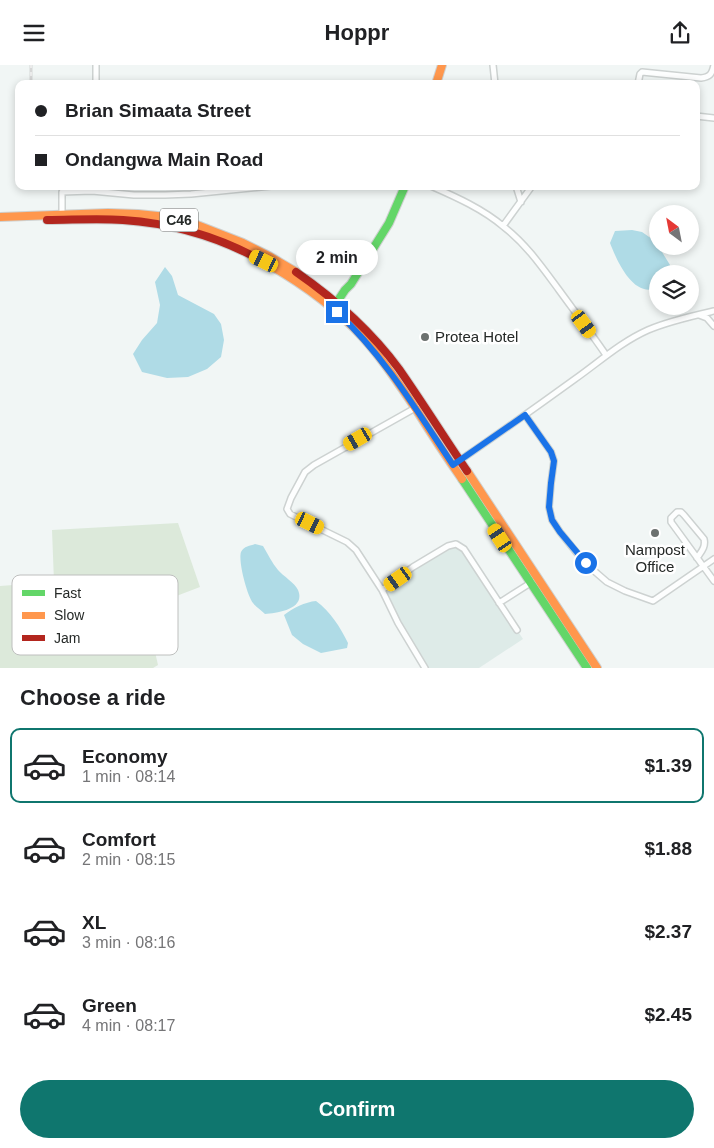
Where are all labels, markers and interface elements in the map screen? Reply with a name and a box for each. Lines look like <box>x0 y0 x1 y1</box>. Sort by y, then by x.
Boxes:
icon: menu <box>20 19 48 47</box>
icon: share <box>666 19 694 47</box>
text: Hoppr <box>325 20 389 45</box>
text: Brian Simaata Street <box>65 100 251 121</box>
text: Ondangwa Main Road <box>65 149 263 170</box>
north arrow <box>649 205 699 255</box>
map controls <box>649 205 699 315</box>
road number: C46 <box>160 209 198 231</box>
callout: 2 min <box>296 239 378 275</box>
car <box>247 248 280 274</box>
text: 2 min <box>316 249 358 266</box>
button: layers <box>649 265 699 315</box>
route end <box>326 301 348 323</box>
car <box>569 307 598 341</box>
place label: Protea Hotel <box>435 328 518 345</box>
marker: Protea Hotel <box>419 331 431 343</box>
car <box>341 425 374 453</box>
car <box>293 510 326 536</box>
car <box>485 521 514 555</box>
marker: Nampost Office <box>649 527 661 539</box>
place label: Nampost Office <box>625 541 686 575</box>
route start <box>575 552 597 574</box>
car <box>381 564 414 594</box>
legend <box>12 575 178 655</box>
text: Fast <box>54 585 81 601</box>
text: Slow <box>54 607 85 623</box>
text: Jam <box>54 630 80 646</box>
text: Choose a ride <box>20 685 165 710</box>
icon: car <box>22 743 67 788</box>
text: Economy <box>82 746 168 767</box>
text: $1.39 <box>644 755 692 776</box>
text: 1 min · 08:14 <box>82 768 175 785</box>
icon: car <box>22 826 67 871</box>
text: Comfort <box>82 829 156 850</box>
text: $1.88 <box>644 838 692 859</box>
text: 2 min · 08:15 <box>82 851 175 868</box>
icon: car <box>22 909 67 954</box>
text: XL <box>82 912 106 933</box>
text: $2.37 <box>644 921 692 942</box>
text: 3 min · 08:16 <box>82 934 175 951</box>
icon: car <box>22 992 67 1037</box>
text: Green <box>82 995 137 1016</box>
text: $2.45 <box>644 1004 692 1025</box>
text: 4 min · 08:17 <box>82 1017 175 1034</box>
button: Confirm <box>20 1080 694 1138</box>

